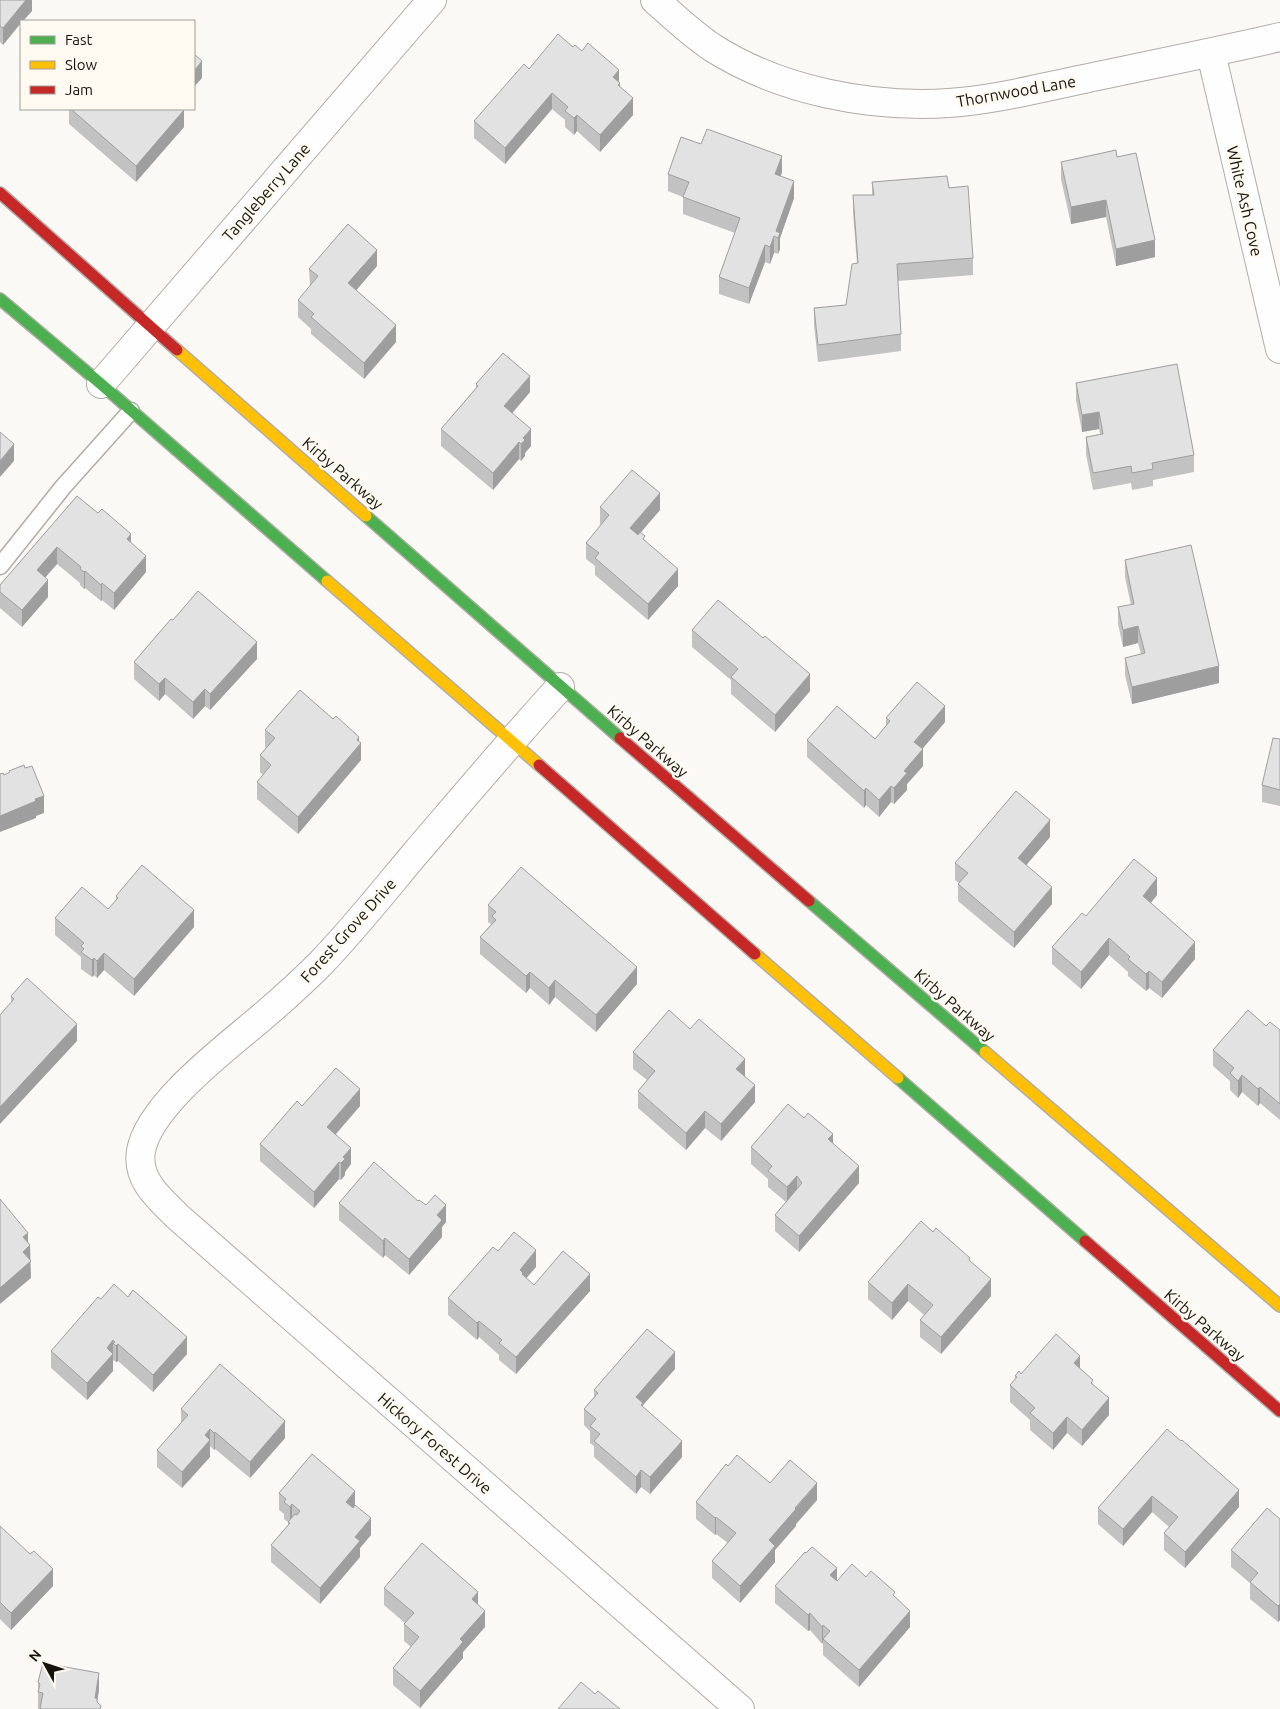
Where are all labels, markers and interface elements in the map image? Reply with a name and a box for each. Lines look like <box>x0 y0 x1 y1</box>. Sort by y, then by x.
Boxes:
legend <box>20 20 195 110</box>
text: Fast <box>65 31 93 48</box>
text: Slow <box>65 56 98 73</box>
street label: Thornwood Lane <box>955 72 1077 110</box>
text: Jam <box>65 81 93 98</box>
street label: Tangleberry Lane <box>218 139 314 245</box>
street label: White Ash Cove <box>1224 144 1266 258</box>
street label: Kirby Parkway <box>299 433 387 513</box>
street label: Kirby Parkway <box>604 701 692 781</box>
street label: Forest Grove Drive <box>297 874 399 986</box>
street label: Kirby Parkway <box>911 965 999 1045</box>
street label: Kirby Parkway <box>1161 1285 1249 1365</box>
street label: Hickory Forest Drive <box>374 1389 496 1497</box>
north arrow <box>20 1639 70 1689</box>
text: N <box>26 1646 45 1665</box>

